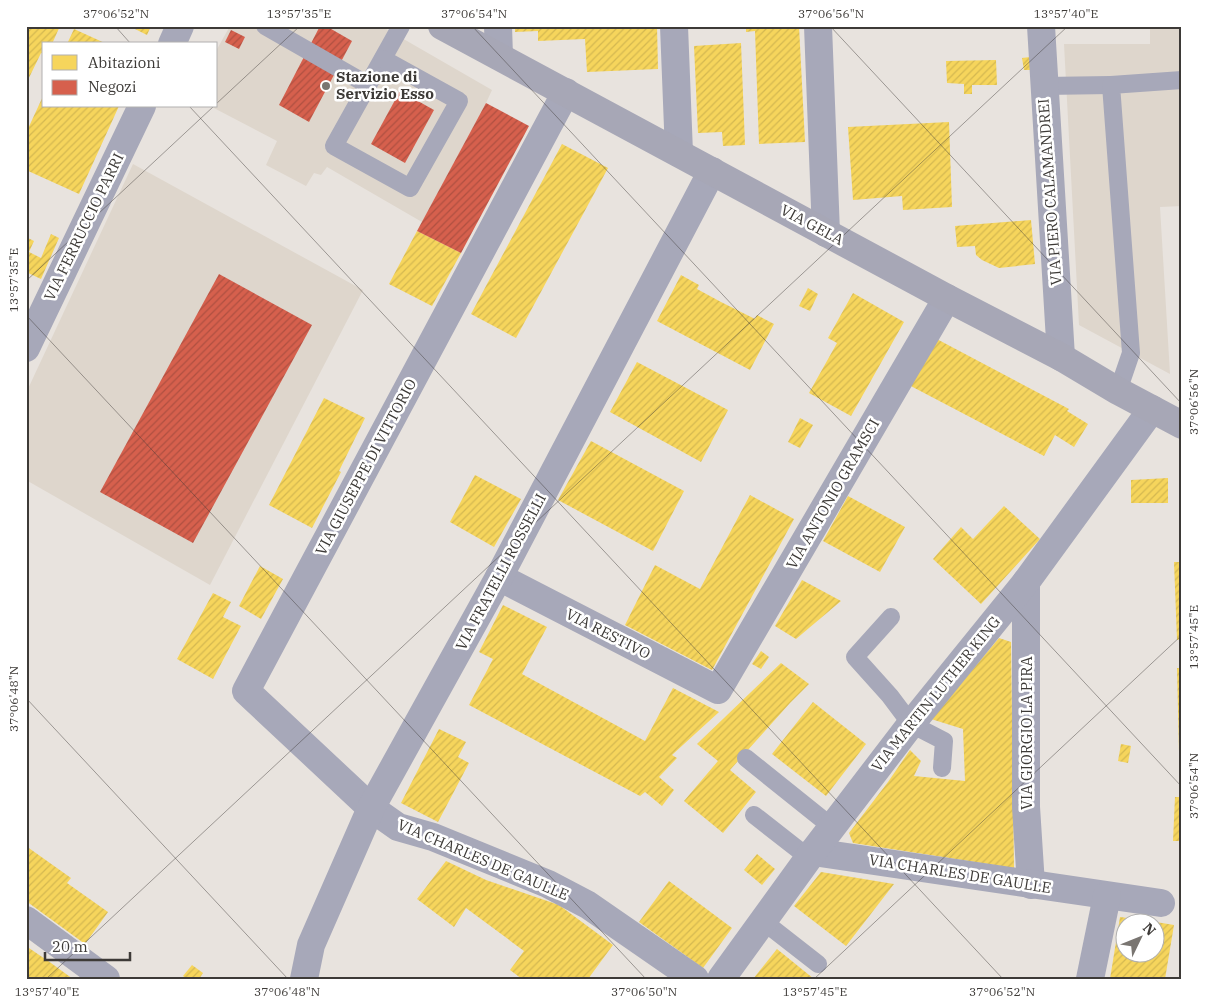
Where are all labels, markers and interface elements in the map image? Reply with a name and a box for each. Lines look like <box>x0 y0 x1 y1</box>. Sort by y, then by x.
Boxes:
text: 37°06'52"N <box>83 6 149 21</box>
text: 13°57'35"E <box>267 6 331 21</box>
text: 37°06'54"N <box>441 6 507 21</box>
text: 37°06'56"N <box>798 6 864 21</box>
text: 13°57'40"E <box>1034 6 1098 21</box>
legend <box>42 42 218 108</box>
text: Abitazioni <box>88 53 161 72</box>
place label: Stazione di Servizio Esso <box>336 67 434 103</box>
text: Negozi <box>88 77 137 96</box>
marker: Stazione di Servizio Esso <box>320 80 332 92</box>
street label: VIA PIERO CALAMANDREI <box>1034 98 1065 286</box>
street label: VIA FERRUCCIO PARRI <box>40 150 128 304</box>
street label: VIA GELA <box>777 200 848 249</box>
text: 13°57'35"E <box>6 248 21 312</box>
text: 37°06'56"N <box>1186 369 1201 435</box>
street label: VIA GIUSEPPE DI VITTORIO <box>311 375 420 558</box>
street label: VIA ANTONIO GRAMSCI <box>782 415 883 572</box>
street label: VIA FRATELLI ROSSELLI <box>451 490 550 653</box>
street label: VIA RESTIVO <box>563 604 654 663</box>
text: 13°57'45"E <box>1186 605 1201 669</box>
street label: VIA MARTIN LUTHER KING <box>867 612 1004 775</box>
street label: VIA GIORGIO LA PIRA <box>1017 655 1036 810</box>
text: 37°06'48"N <box>6 666 21 732</box>
text: 37°06'54"N <box>1186 753 1201 819</box>
street label: VIA CHARLES DE GAULLE <box>395 815 572 904</box>
street label: VIA CHARLES DE GAULLE <box>868 850 1053 897</box>
north arrow <box>1116 912 1166 962</box>
text: N <box>1139 919 1160 939</box>
scale bar <box>45 930 130 962</box>
text: 20 m <box>52 937 88 956</box>
text: 13°57'40"E <box>15 984 79 999</box>
text: 37°06'48"N <box>254 984 320 999</box>
text: 37°06'50"N <box>611 984 677 999</box>
text: 13°57'45"E <box>783 984 847 999</box>
text: 37°06'52"N <box>969 984 1035 999</box>

